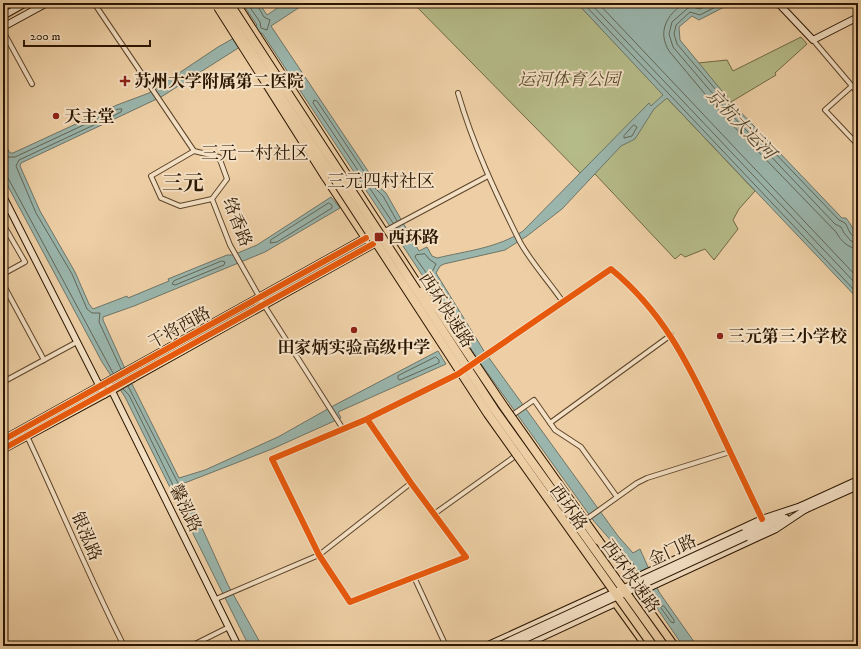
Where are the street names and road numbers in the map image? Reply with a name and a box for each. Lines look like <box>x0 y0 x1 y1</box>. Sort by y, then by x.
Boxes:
street label: 络香路 <box>218 195 256 250</box>
street label: 西环快速路 <box>414 269 479 352</box>
street label: 干将西路 <box>144 302 215 354</box>
street label: 西环路 <box>545 480 592 535</box>
street label: 馨泓路 <box>164 481 206 536</box>
street label: 银泓路 <box>66 509 106 564</box>
street label: 金门路 <box>645 530 700 572</box>
street label: 西环快速路 <box>596 536 664 617</box>

